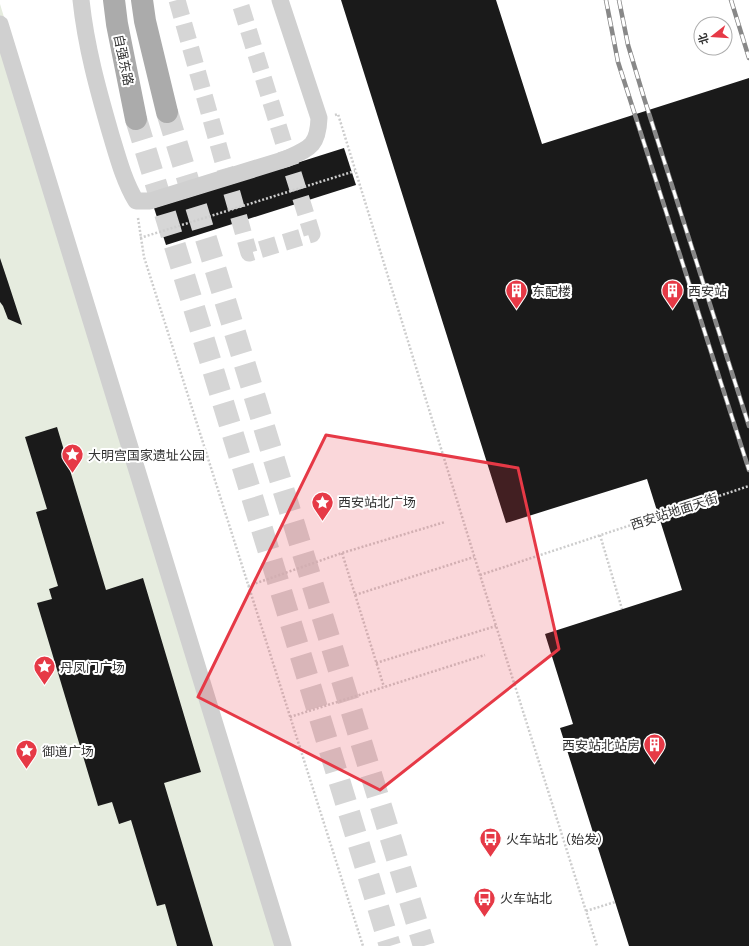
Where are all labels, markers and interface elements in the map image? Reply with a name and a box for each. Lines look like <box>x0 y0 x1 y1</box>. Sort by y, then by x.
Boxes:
north arrow <box>693 16 733 56</box>
text: 北 <box>695 32 711 46</box>
street label: 自强东路 <box>111 33 137 87</box>
building icon: 东配楼 <box>504 278 530 311</box>
building icon: 西安站 <box>659 278 685 311</box>
place label: 东配楼 <box>532 283 571 299</box>
place label: 西安站 <box>688 283 727 299</box>
place icon: 大明宫国家遗址公园 <box>59 442 85 475</box>
place label: 大明宫国家遗址公园 <box>88 447 205 463</box>
place icon: 西安站北广场 <box>310 489 336 522</box>
street label: 西安站地面天街 <box>628 489 720 533</box>
place label: 西安站北广场 <box>338 494 416 510</box>
place icon: 丹凤门广场 <box>32 654 58 687</box>
place label: 丹凤门广场 <box>60 659 125 675</box>
building icon: 西安站北站房 <box>642 732 668 765</box>
place label: 西安站北站房 <box>562 737 640 753</box>
place icon: 御道广场 <box>14 738 40 771</box>
place label: 御道广场 <box>42 743 94 759</box>
bus stop icon: 火车站北（始发） <box>478 826 504 859</box>
place label: 火车站北（始发） <box>506 831 610 847</box>
bus stop icon: 火车站北 <box>471 885 497 918</box>
place label: 火车站北 <box>500 890 552 906</box>

